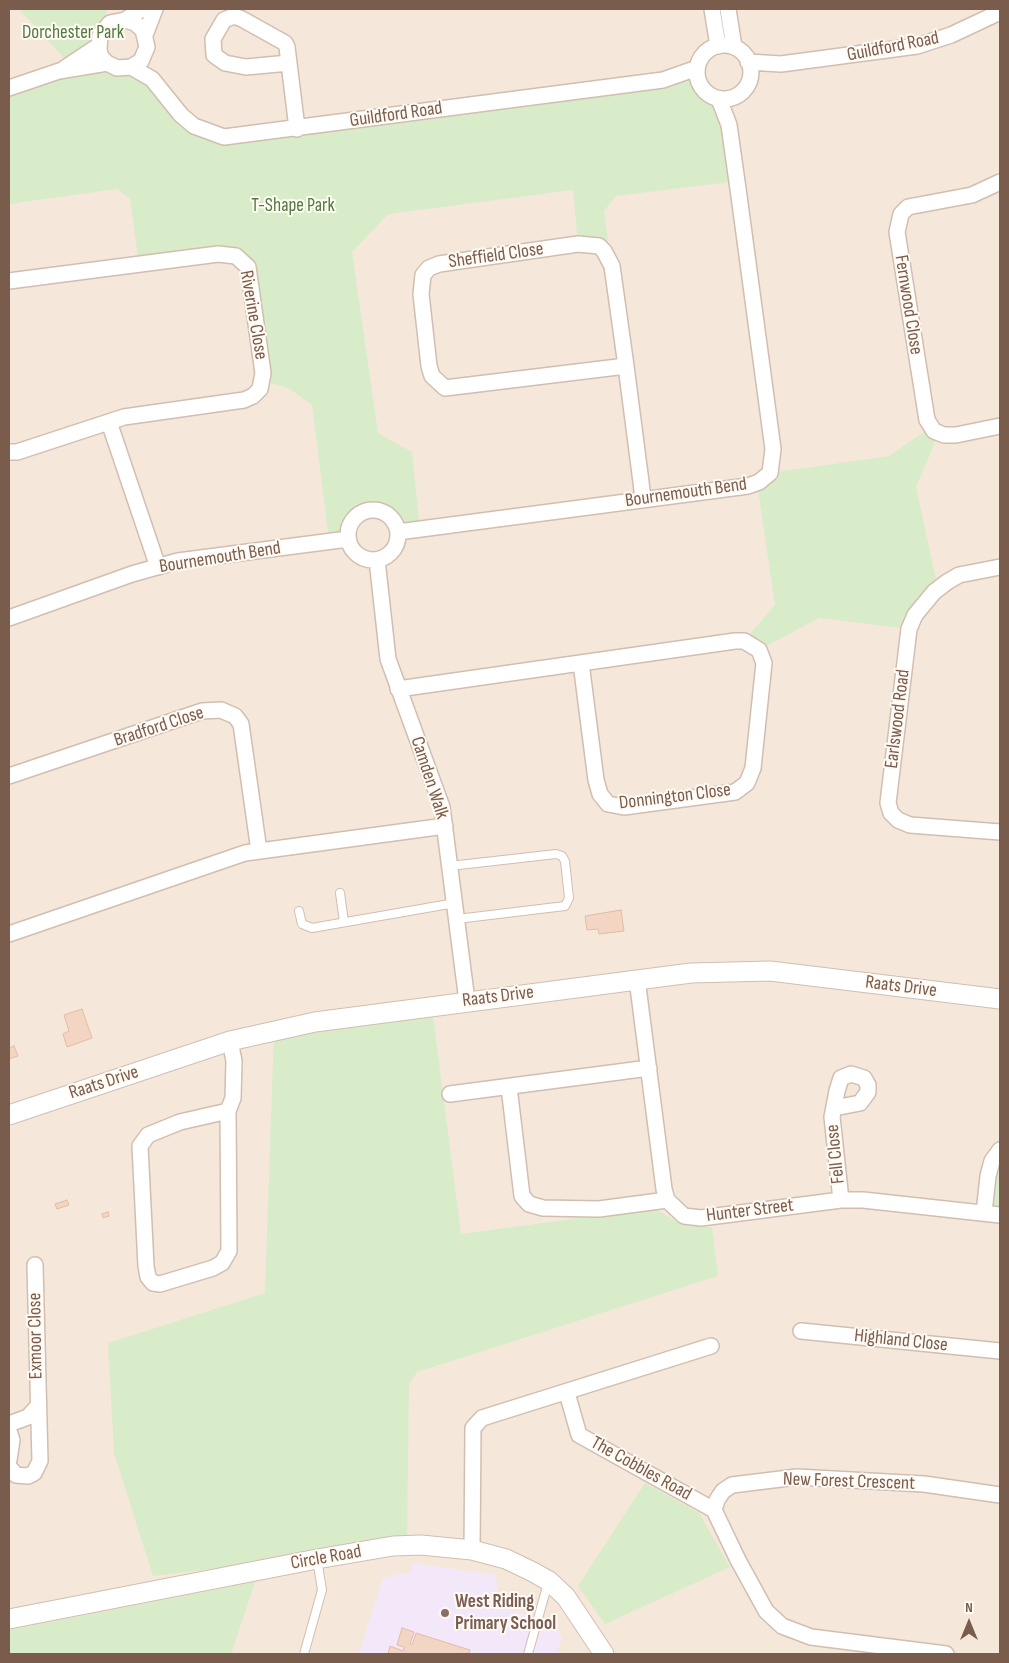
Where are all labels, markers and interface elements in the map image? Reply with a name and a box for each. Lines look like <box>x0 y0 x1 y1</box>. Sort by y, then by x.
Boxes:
park label: Dorchester Park <box>22 22 124 44</box>
street label: Guildford Road <box>845 27 941 67</box>
street label: Guildford Road <box>348 97 444 133</box>
park label: T-Shape Park <box>251 195 335 217</box>
street label: Sheffield Close <box>447 238 545 274</box>
street label: Fernwood Close <box>889 254 927 356</box>
street label: Riverine Close <box>234 269 272 361</box>
street label: Bournemouth Bend <box>624 473 748 513</box>
street label: Bournemouth Bend <box>158 537 282 579</box>
street label: Earlswood Road <box>881 668 915 770</box>
street label: Bradford Close <box>111 702 207 752</box>
street label: Camden Walk <box>405 734 453 822</box>
street label: Donnington Close <box>618 779 732 815</box>
street label: Raats Drive <box>864 971 938 1003</box>
street label: Raats Drive <box>461 981 535 1013</box>
street label: Raats Drive <box>66 1061 142 1105</box>
street label: Fell Close <box>822 1123 850 1185</box>
street label: Hunter Street <box>705 1194 795 1228</box>
street label: Exmoor Close <box>24 1293 48 1379</box>
street label: Highland Close <box>853 1325 949 1357</box>
street label: The Cobbles Road <box>587 1432 695 1506</box>
street label: New Forest Crescent <box>783 1468 915 1496</box>
street label: Circle Road <box>289 1541 363 1575</box>
place label: West Riding Primary School <box>455 1591 556 1635</box>
north arrow <box>944 1598 994 1648</box>
text: N <box>965 1599 973 1616</box>
marker: West Riding Primary School <box>439 1607 451 1619</box>

